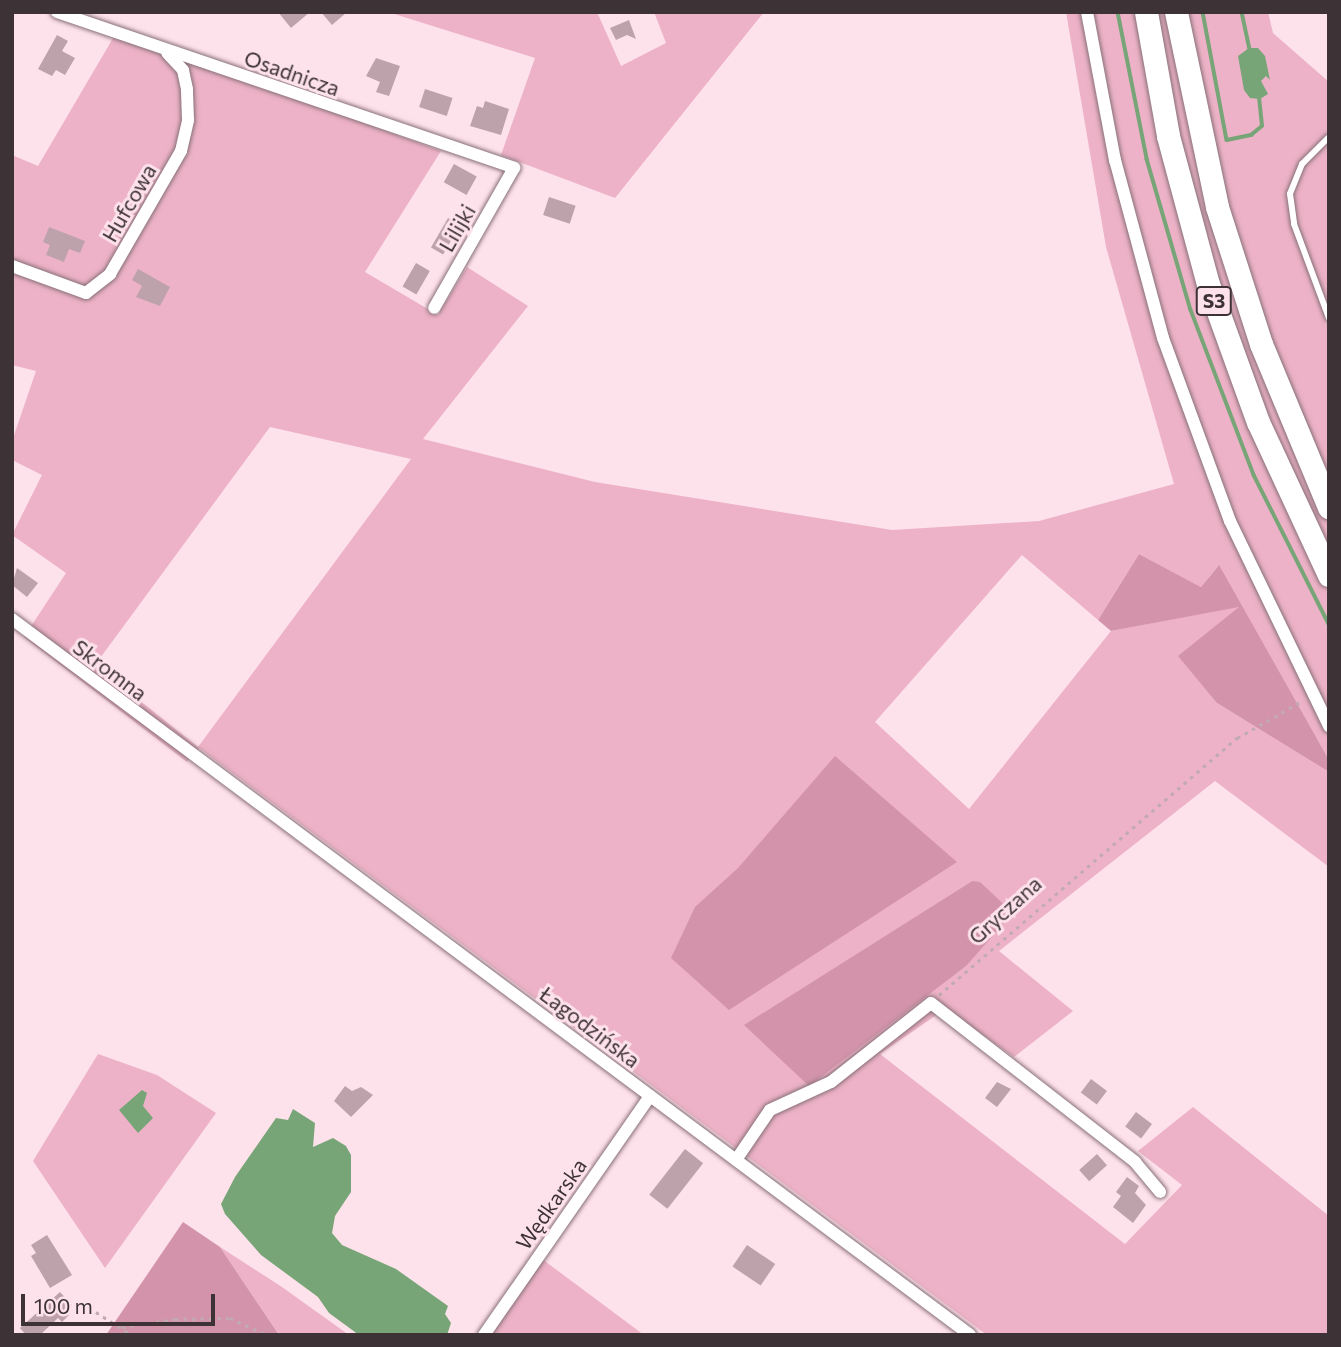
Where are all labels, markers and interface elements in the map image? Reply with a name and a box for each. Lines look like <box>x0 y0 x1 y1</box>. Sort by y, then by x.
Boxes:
street label: Osadnicza <box>241 45 343 101</box>
street label: Hufcowa <box>97 160 161 246</box>
street label: Lilijki <box>434 200 480 256</box>
road number: S3 <box>1195 286 1233 316</box>
street label: Skromna <box>68 634 152 706</box>
street label: Gryczana <box>963 871 1047 949</box>
street label: Łagodzińska <box>535 981 645 1073</box>
street label: Wędkarska <box>510 1154 592 1254</box>
scale bar <box>24 1280 219 1324</box>
text: 100 m <box>34 1293 93 1318</box>

